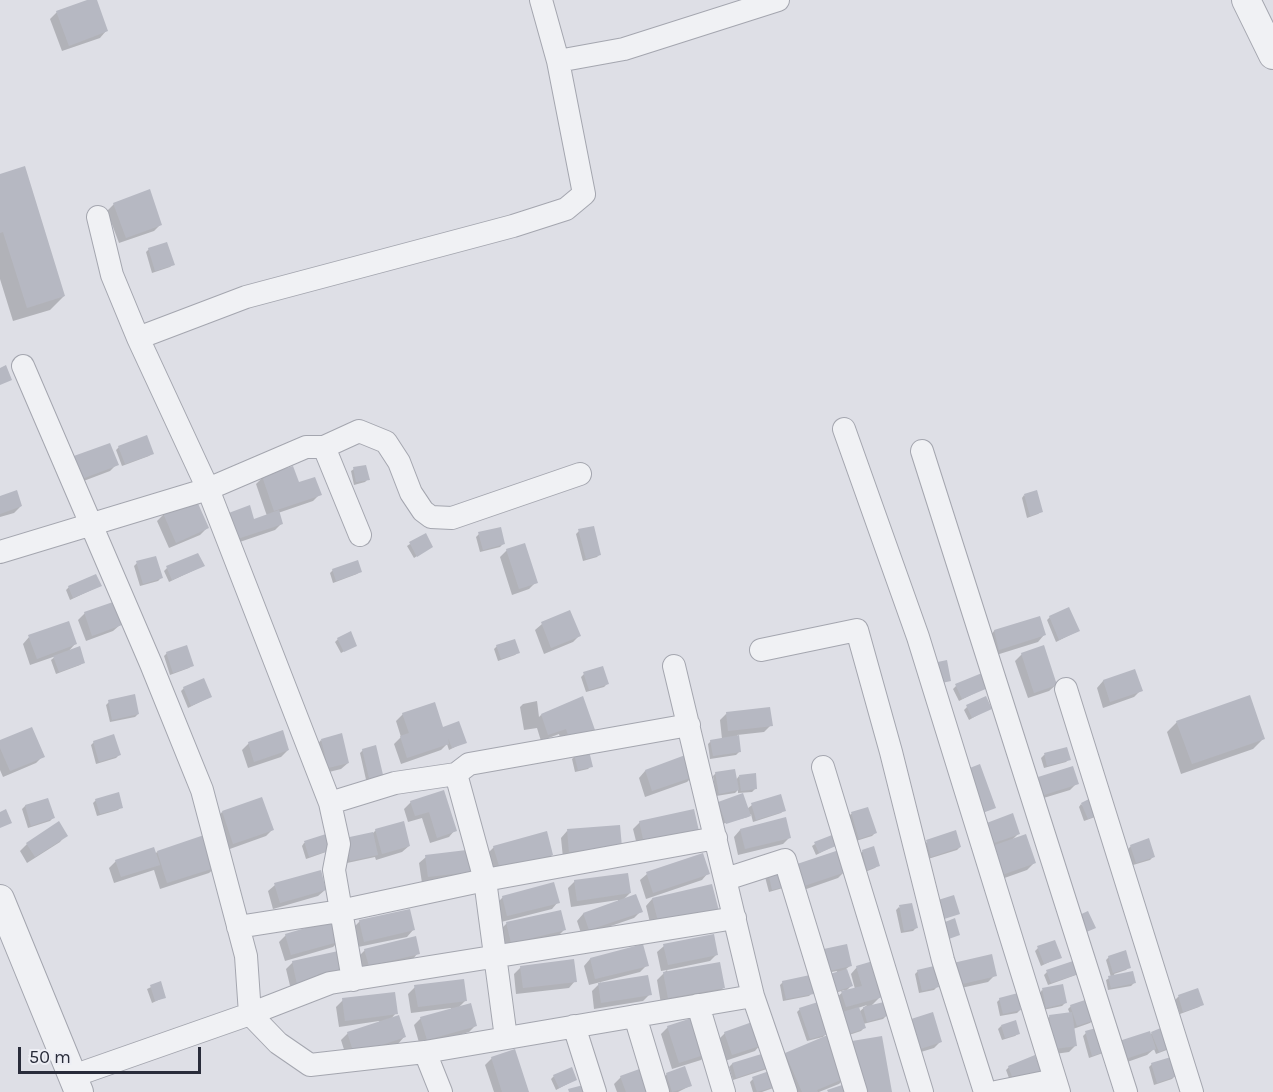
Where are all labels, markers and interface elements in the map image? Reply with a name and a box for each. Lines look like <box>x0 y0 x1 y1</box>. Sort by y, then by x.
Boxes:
scale bar <box>21 1035 204 1073</box>
text: 50 m <box>29 1046 71 1068</box>

